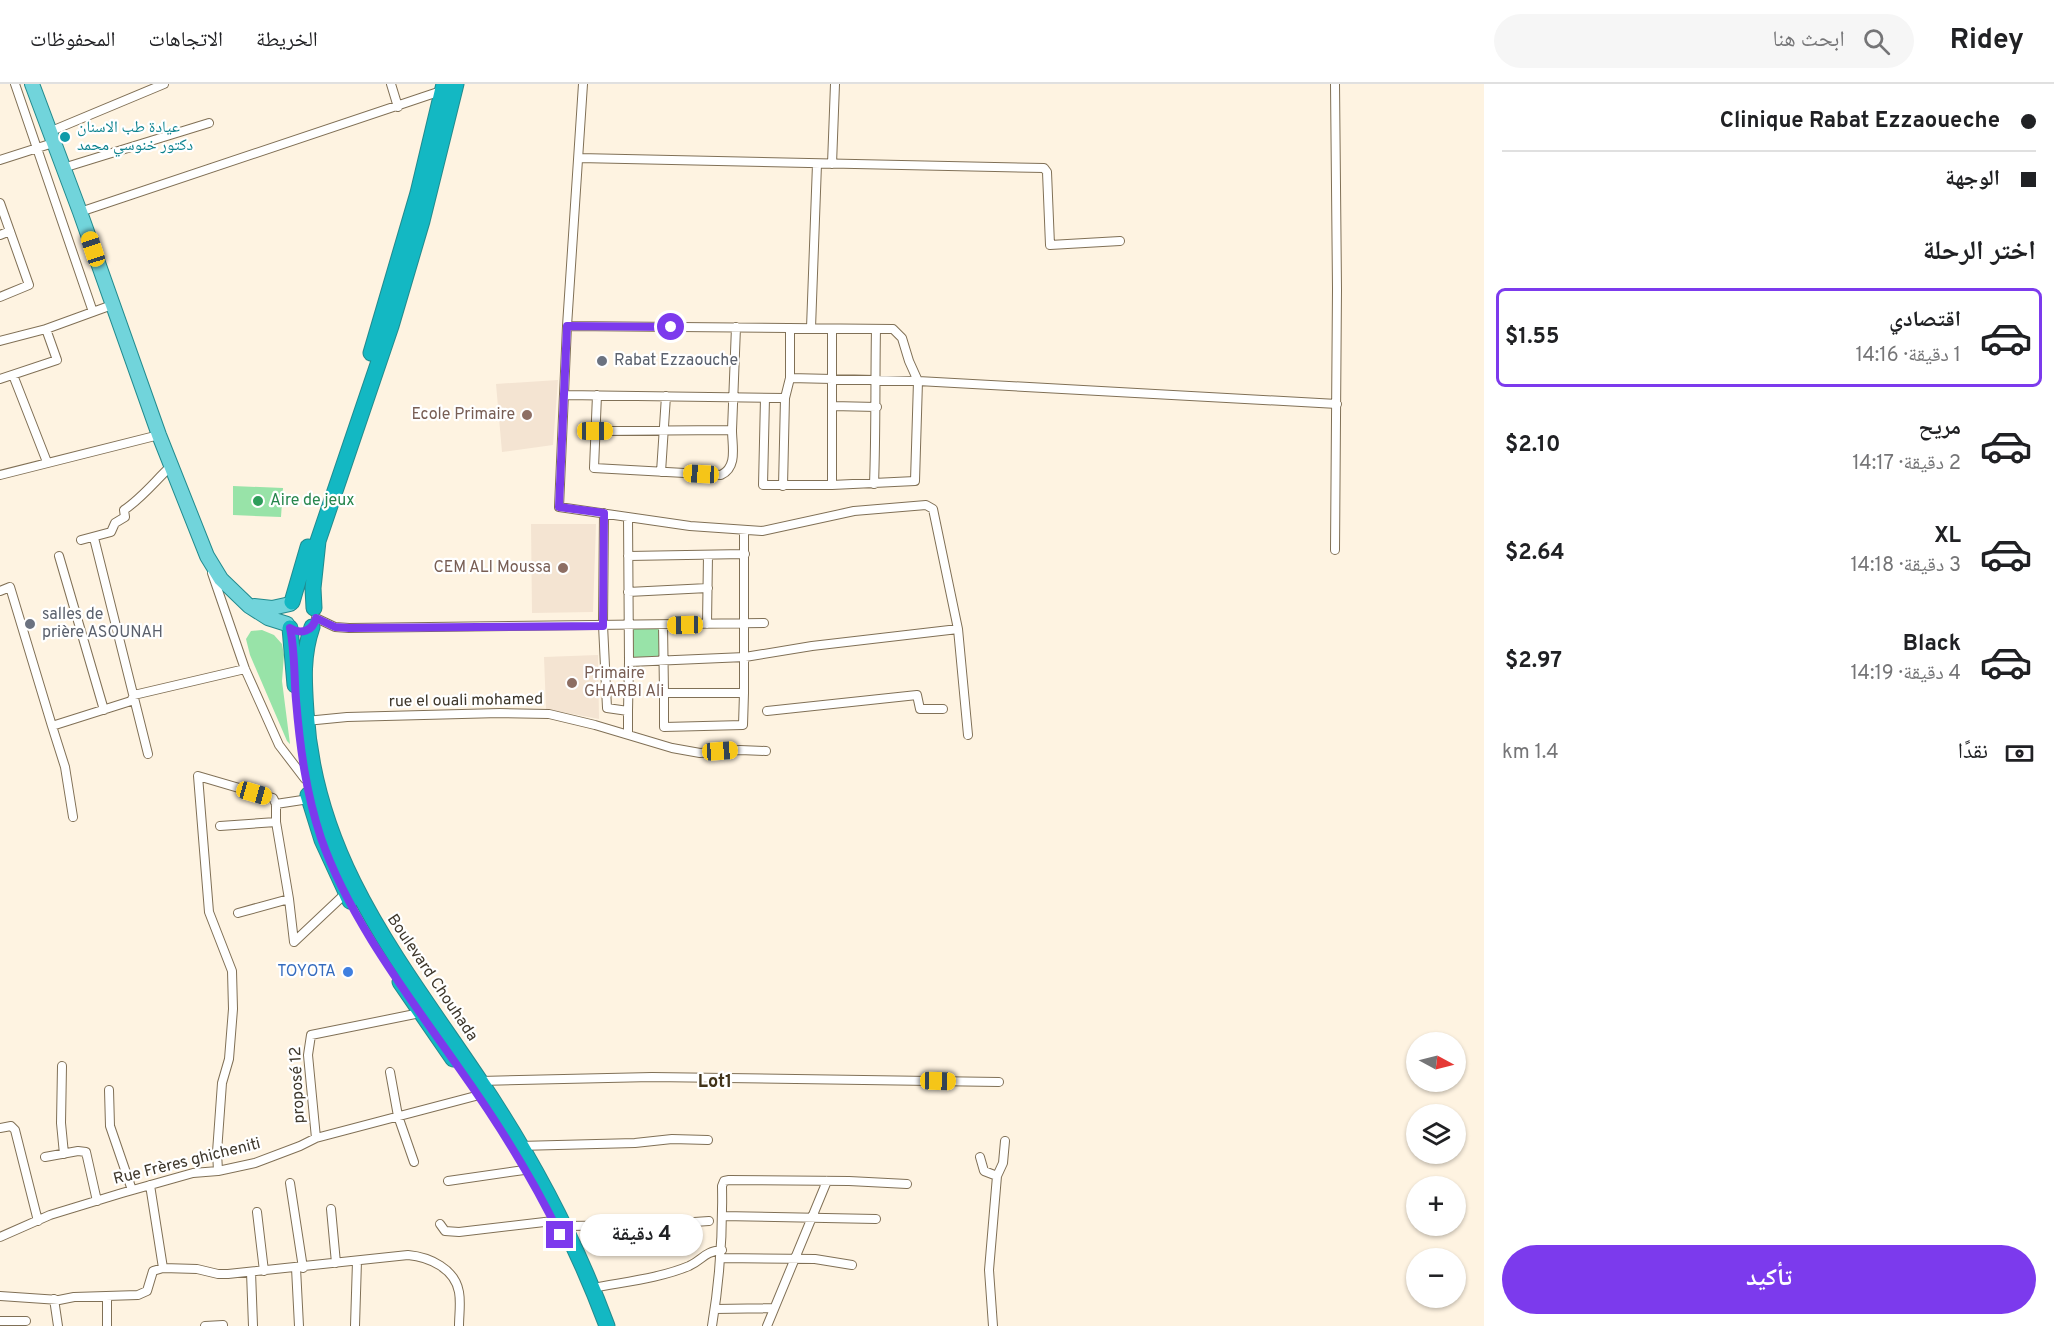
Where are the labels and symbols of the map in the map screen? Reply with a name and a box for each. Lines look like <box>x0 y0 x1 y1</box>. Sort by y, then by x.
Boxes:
place label: عيادة طب الاسنان دكتور خنوسي محمد <box>77 118 193 157</box>
marker: عيادة طب الاسنان دكتور خنوسي محمد <box>58 130 72 144</box>
car <box>79 229 107 269</box>
route start <box>657 313 684 340</box>
place label: Rabat Ezzaouche <box>614 351 738 371</box>
marker: Rabat Ezzaouche <box>595 354 609 368</box>
place label: Ecole Primaire <box>412 405 515 425</box>
marker: Ecole Primaire <box>520 408 534 422</box>
car <box>577 422 613 440</box>
car <box>683 464 719 484</box>
place label: Aire de jeux <box>270 491 355 511</box>
marker: Aire de jeux <box>251 494 265 508</box>
place label: CEM ALI Moussa <box>433 558 551 578</box>
marker: CEM ALI Moussa <box>556 561 570 575</box>
place label: salles de prière ASOUNAH <box>42 605 163 643</box>
car <box>667 616 703 634</box>
marker: salles de prière ASOUNAH <box>23 617 37 631</box>
place label: Primaire GHARBI Ali <box>584 664 664 702</box>
marker: Primaire GHARBI Ali <box>565 676 579 690</box>
street label: rue el ouali mohamed <box>389 690 543 712</box>
car <box>701 741 739 761</box>
car <box>234 779 274 807</box>
street label: Boulevard Chouhada <box>382 911 482 1045</box>
place label: TOYOTA <box>277 962 336 982</box>
marker: TOYOTA <box>341 965 355 979</box>
north arrow <box>1406 1032 1466 1092</box>
street label: proposé 12 <box>286 1046 310 1124</box>
district label: Lot1 <box>698 1071 732 1094</box>
car <box>920 1072 956 1090</box>
street label: Rue Frères ghicheniti <box>111 1134 263 1190</box>
callout: 4 دقيقة <box>581 1214 704 1256</box>
route end <box>546 1221 573 1248</box>

